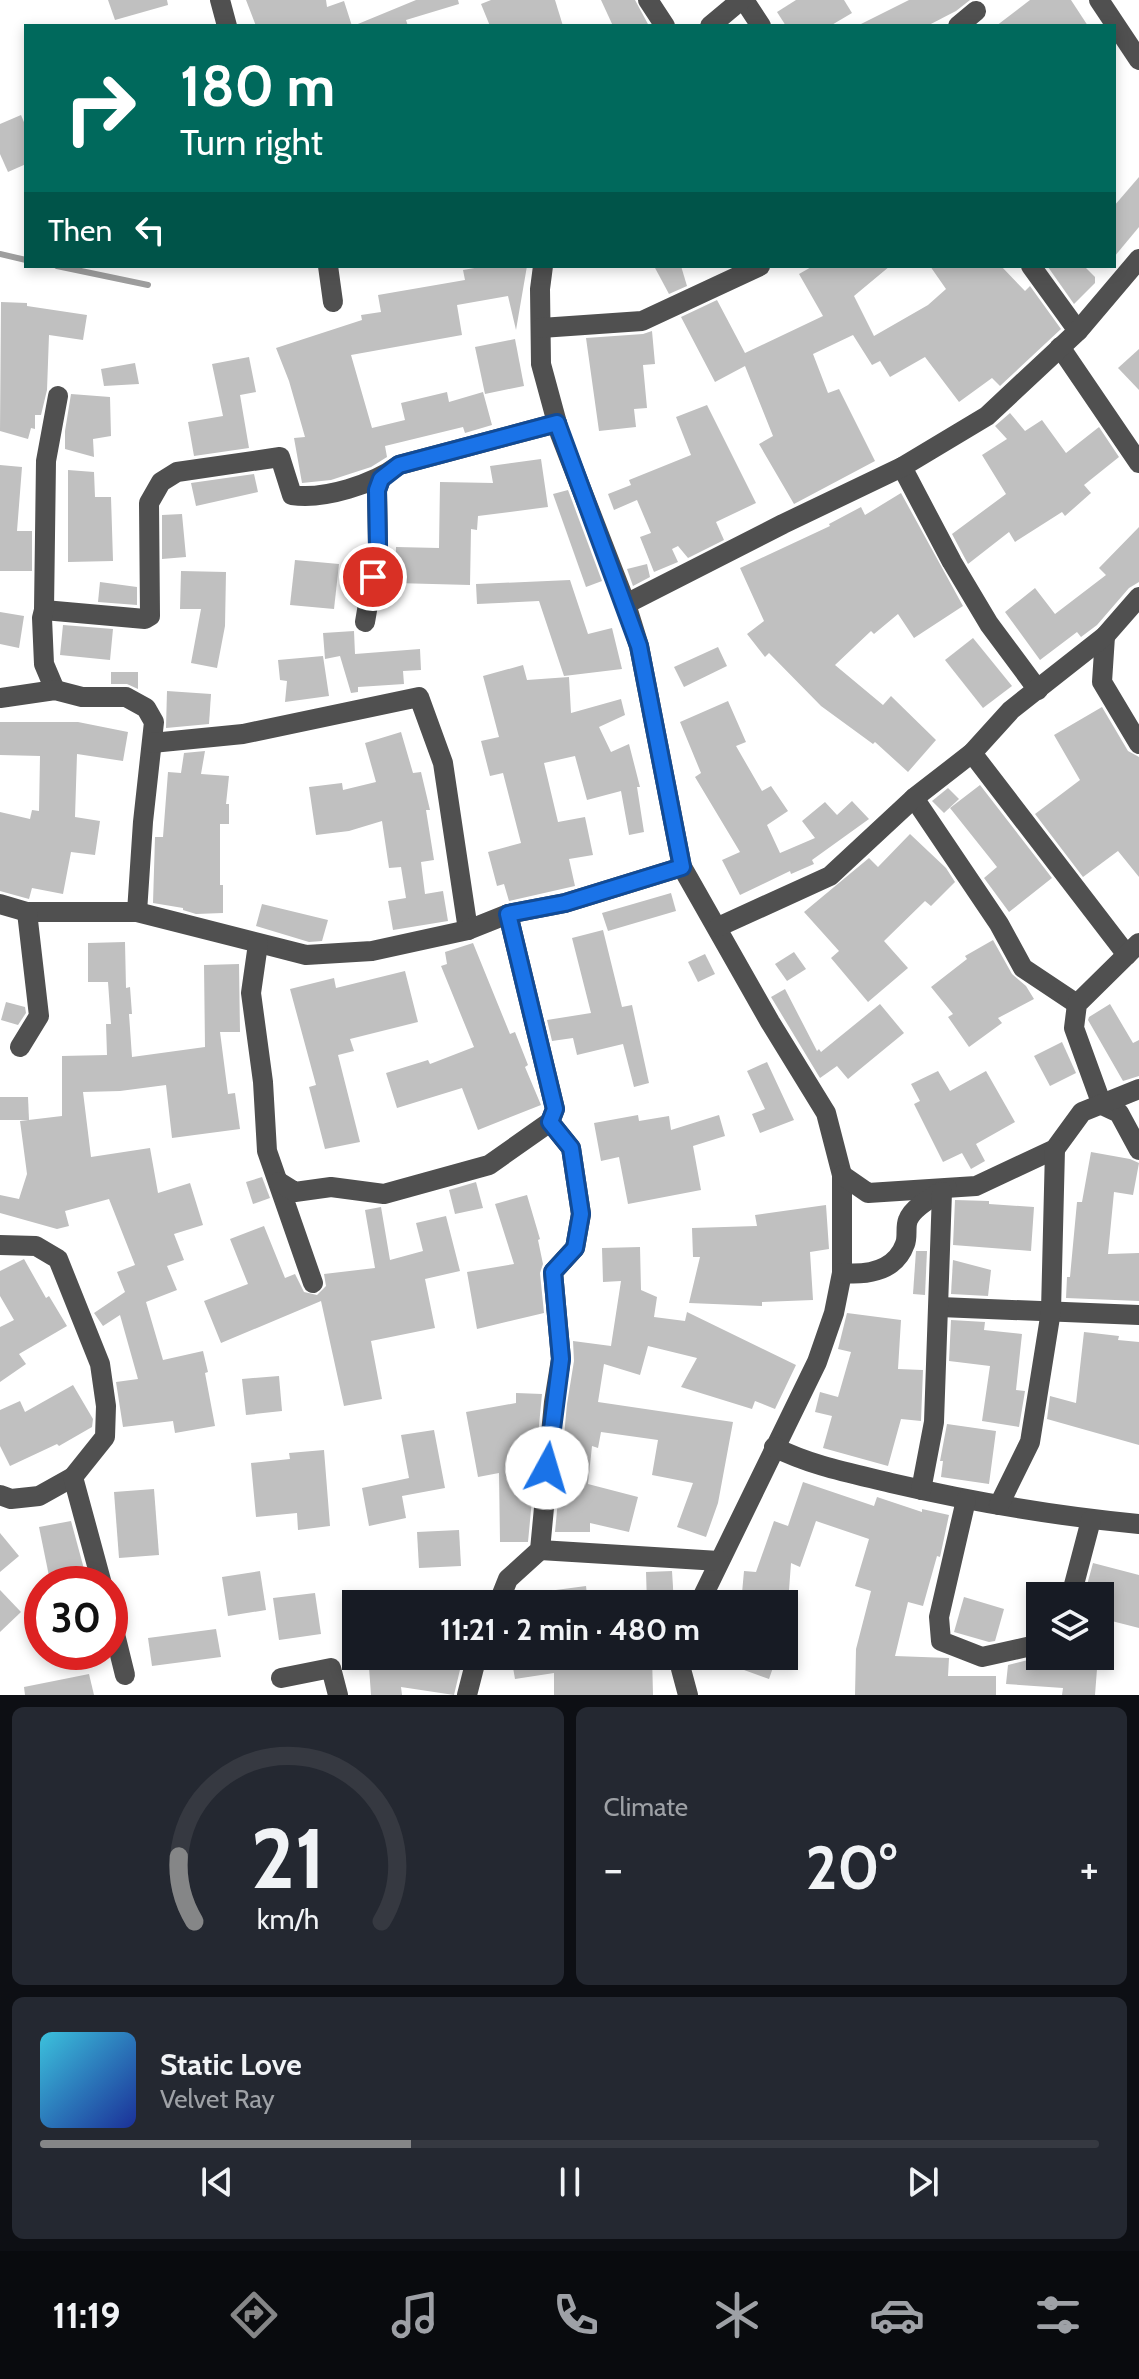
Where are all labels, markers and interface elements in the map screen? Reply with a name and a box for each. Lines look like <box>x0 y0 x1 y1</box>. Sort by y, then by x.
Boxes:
text: 180 m <box>180 52 335 120</box>
icon: right <box>48 56 152 160</box>
text: Turn right <box>180 120 323 164</box>
icon: left <box>128 208 172 252</box>
text: Then <box>48 212 112 249</box>
pin <box>339 543 407 611</box>
icon: arrive <box>351 555 395 599</box>
position arrow <box>505 1426 589 1510</box>
speed limit sign: 30 <box>24 1566 128 1670</box>
map controls <box>1026 1582 1114 1670</box>
button: layers <box>1026 1582 1114 1670</box>
text: 11:21 · 2 min · 480 m <box>440 1611 700 1648</box>
text: Climate <box>604 1791 688 1823</box>
text: 21 <box>250 1808 325 1909</box>
text: 20° <box>806 1831 897 1904</box>
text: − <box>604 1842 623 1895</box>
text: + <box>1080 1842 1099 1895</box>
text: km/h <box>256 1901 319 1936</box>
text: Static Love <box>160 2046 302 2083</box>
text: Velvet Ray <box>160 2083 275 2115</box>
icon: previous <box>195 2160 239 2204</box>
icon: pause <box>548 2160 592 2204</box>
icon: next <box>901 2160 945 2204</box>
icon: directions <box>226 2287 282 2343</box>
icon: music <box>387 2287 443 2343</box>
icon: phone <box>548 2287 604 2343</box>
icon: climate <box>709 2287 765 2343</box>
icon: car <box>869 2287 925 2343</box>
icon: filters <box>1030 2287 1086 2343</box>
text: 11:19 <box>52 2293 121 2337</box>

